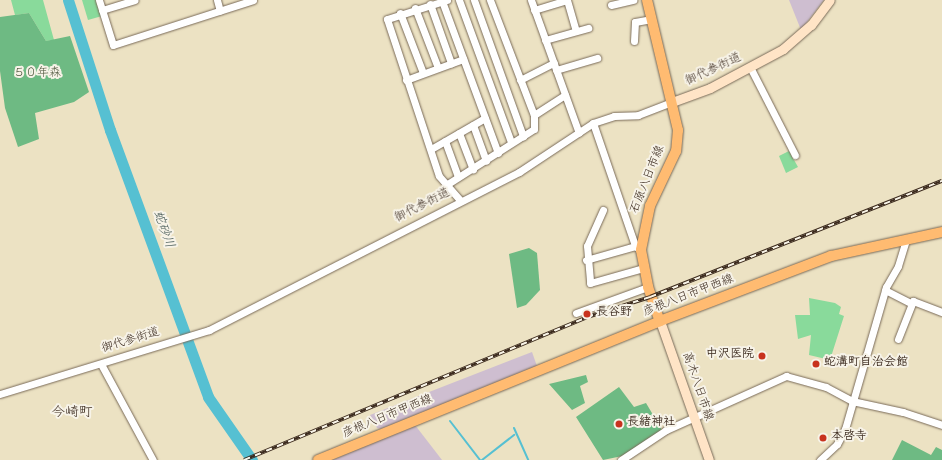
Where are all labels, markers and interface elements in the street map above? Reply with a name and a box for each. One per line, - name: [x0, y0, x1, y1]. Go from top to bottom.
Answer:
- street label: 御代参街道: [684, 52, 744, 90]
- park label: ５０年森: [13, 68, 61, 82]
- street label: 石原八日市線: [629, 144, 669, 216]
- street label: 御代参街道: [393, 187, 453, 227]
- water label: 蛇砂川: [148, 209, 176, 251]
- street label: 彦根八日市甲西線: [642, 273, 736, 321]
- place label: 長谷野: [596, 307, 632, 321]
- marker: 長谷野: [581, 308, 593, 320]
- street label: 御代参街道: [100, 326, 162, 358]
- place label: 中沢医院: [706, 349, 754, 363]
- street label: 高木八日市線: [677, 351, 715, 423]
- marker: 中沢医院: [757, 351, 767, 361]
- place label: 蛇溝町自治会館: [824, 357, 908, 371]
- marker: 蛇溝町自治会館: [811, 359, 821, 369]
- street label: 彦根八日市甲西線: [341, 393, 435, 443]
- district label: 今崎町: [51, 406, 93, 422]
- place label: 長緒神社: [627, 417, 675, 431]
- marker: 長緒神社: [614, 419, 624, 429]
- place label: 本啓寺: [831, 431, 867, 445]
- marker: 本啓寺: [818, 433, 828, 443]

